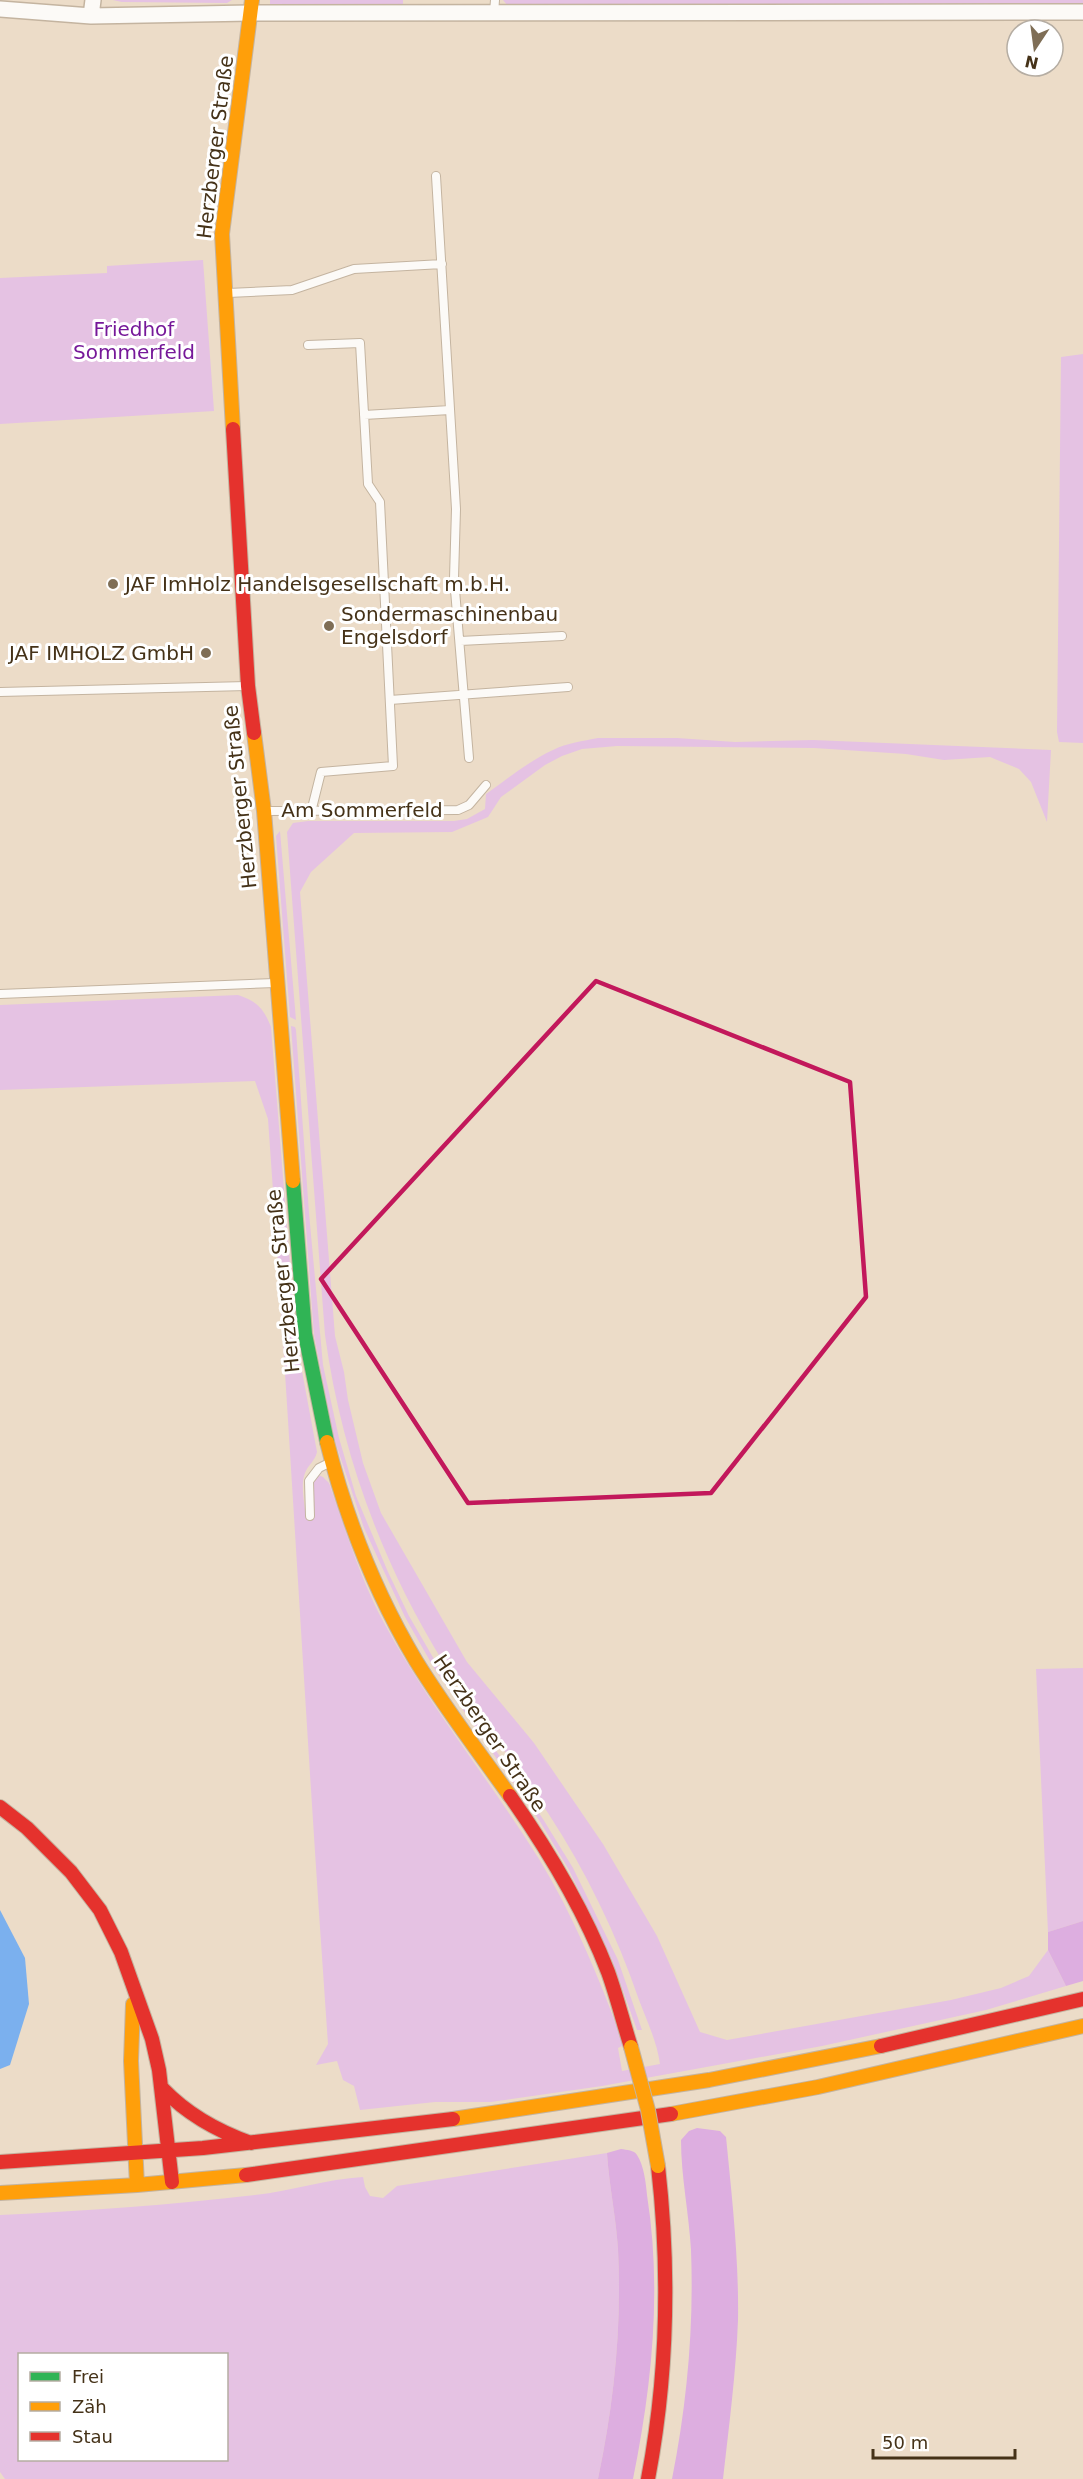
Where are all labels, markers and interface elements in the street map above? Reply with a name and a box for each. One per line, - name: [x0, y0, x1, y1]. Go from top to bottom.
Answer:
- north arrow: [1005, 18, 1065, 78]
- text: N: [1023, 51, 1040, 73]
- street label: Herzberger Straße: [192, 54, 238, 240]
- park label: Friedhof Sommerfeld: [73, 317, 195, 364]
- place label: JAF ImHolz Handelsgesellschaft m.b.H.: [123, 572, 510, 596]
- marker: JAF ImHolz Handelsgesellschaft m.b.H.: [106, 577, 120, 591]
- place label: Sondermaschinenbau Engelsdorf: [341, 602, 558, 649]
- marker: Sondermaschinenbau Engelsdorf: [322, 619, 336, 633]
- place label: JAF IMHOLZ GmbH: [7, 641, 194, 665]
- marker: JAF IMHOLZ GmbH: [199, 646, 213, 660]
- street label: Herzberger Straße: [218, 704, 262, 890]
- street label: Am Sommerfeld: [281, 798, 443, 822]
- street label: Herzberger Straße: [261, 1188, 305, 1374]
- street label: Herzberger Straße: [428, 1650, 552, 1816]
- legend: [18, 2353, 228, 2461]
- text: Frei: [72, 2366, 104, 2387]
- text: Zäh: [72, 2396, 107, 2417]
- scale bar: [873, 2422, 1016, 2460]
- text: Stau: [72, 2426, 113, 2447]
- text: 50 m: [882, 2432, 928, 2453]

